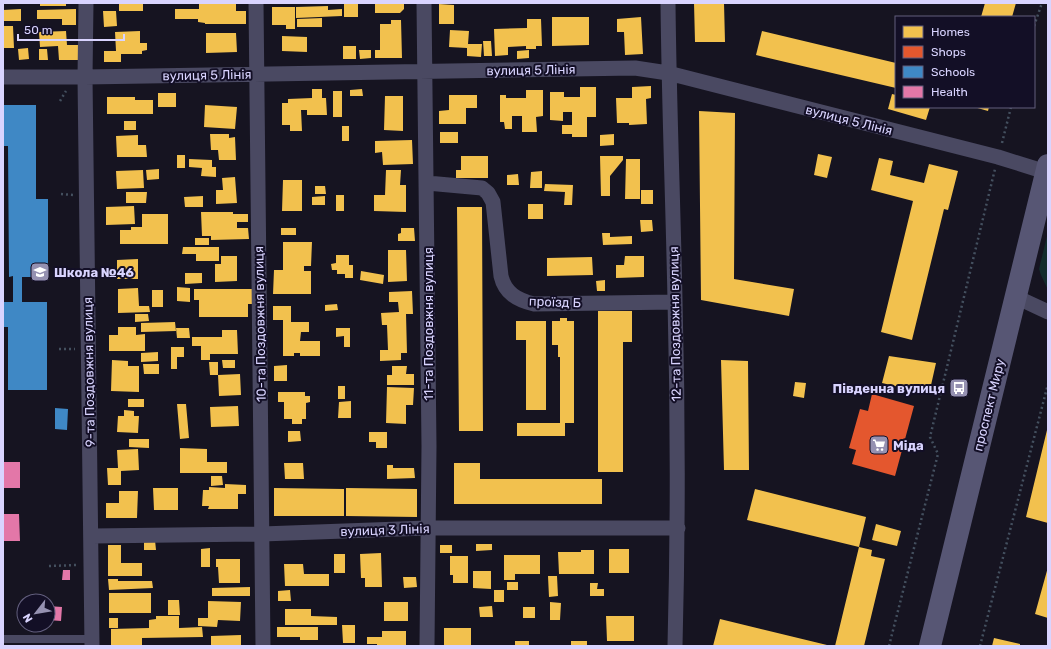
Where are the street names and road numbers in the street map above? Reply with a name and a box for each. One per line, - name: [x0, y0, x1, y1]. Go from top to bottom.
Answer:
- street label: вулиця 5 Лінія: [486, 62, 576, 78]
- street label: вулиця 5 Лінія: [162, 67, 252, 83]
- street label: вулиця 5 Лінія: [804, 102, 894, 138]
- street label: 10-та Поздовжня вулиця: [251, 246, 269, 402]
- street label: 12-та Поздовжня вулиця: [666, 246, 684, 402]
- street label: 11-та Поздовжня вулиця: [421, 247, 436, 401]
- street label: проїзд Б: [529, 294, 581, 310]
- street label: 9-та Поздовжня вулиця: [80, 297, 98, 447]
- street label: проспект Миру: [970, 357, 1008, 453]
- street label: вулиця 3 Лінія: [340, 521, 430, 539]

